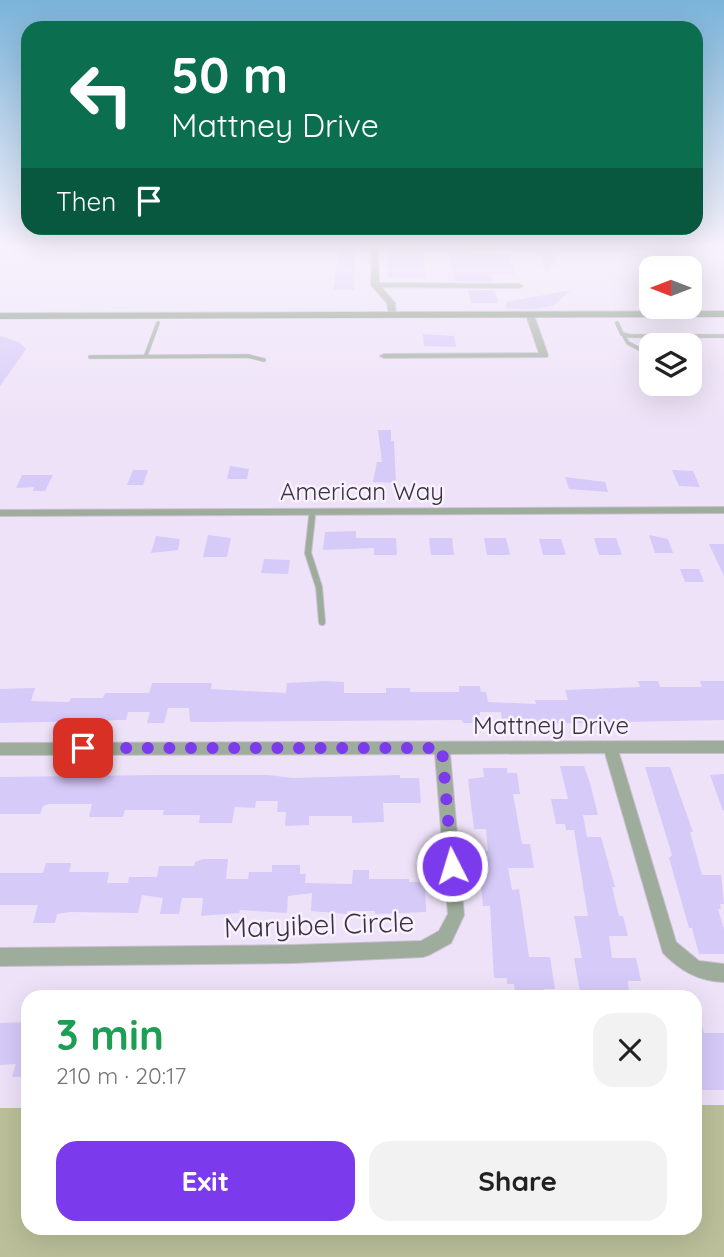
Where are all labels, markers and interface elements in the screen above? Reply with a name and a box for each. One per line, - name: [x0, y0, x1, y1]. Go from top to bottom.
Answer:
- text: 50 m: [171, 44, 288, 105]
- icon: left: [56, 49, 147, 140]
- text: Mattney Drive: [171, 105, 379, 145]
- icon: arrive: [130, 182, 168, 220]
- text: Then: [56, 185, 116, 218]
- north arrow: [639, 256, 702, 318]
- map controls: [639, 256, 702, 396]
- button: layers: [639, 333, 702, 396]
- street label: American Way: [280, 476, 444, 506]
- street label: Mattney Drive: [473, 710, 629, 740]
- pin: [53, 718, 113, 778]
- icon: arrive: [64, 729, 102, 767]
- position arrow: [415, 829, 489, 903]
- street label: Maryibel Circle: [223, 903, 415, 945]
- text: 3 min: [56, 1008, 164, 1061]
- button: close: [593, 1013, 667, 1087]
- text: 210 m · 20:17: [56, 1061, 186, 1090]
- button: Exit: [56, 1141, 355, 1221]
- button: Share: [369, 1141, 667, 1221]

